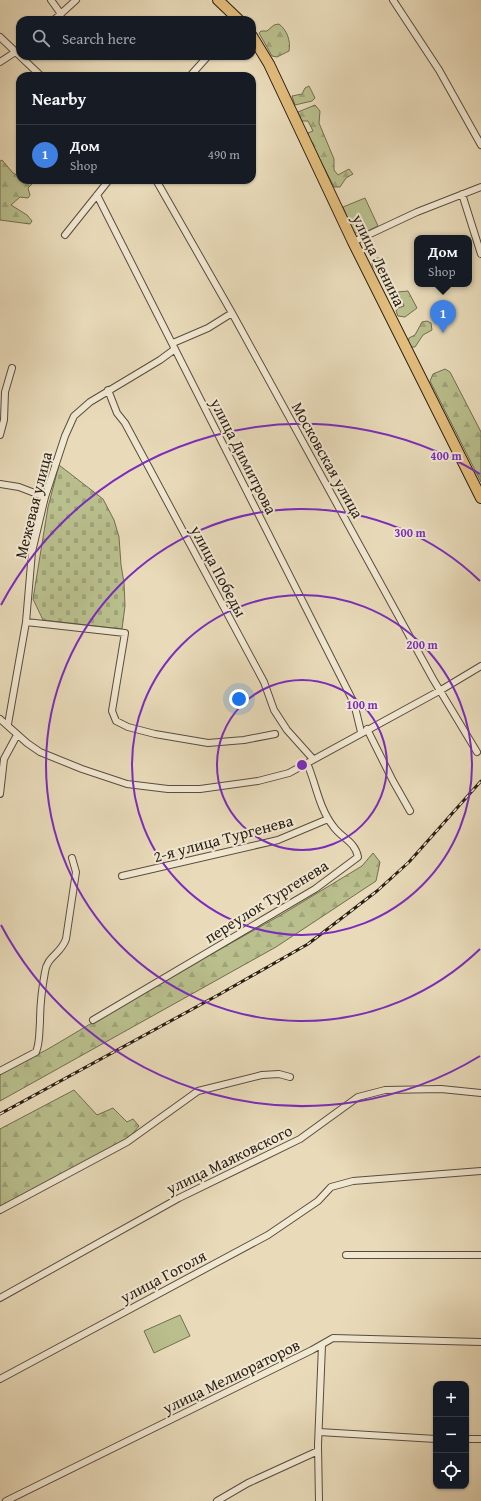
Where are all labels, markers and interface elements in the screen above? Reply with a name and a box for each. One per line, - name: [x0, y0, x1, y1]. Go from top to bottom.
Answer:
- search box: [16, 16, 256, 60]
- icon: search: [30, 27, 52, 49]
- text: Search here: [62, 28, 136, 49]
- text: Nearby: [32, 86, 86, 111]
- text: Дом: [70, 135, 100, 156]
- text: 1: [42, 145, 48, 164]
- text: 490 m: [208, 145, 240, 164]
- text: Shop: [70, 156, 97, 175]
- street label: улица Ленина: [346, 209, 412, 311]
- popup: [414, 235, 472, 287]
- text: Дом: [428, 241, 458, 262]
- text: Shop: [428, 262, 455, 281]
- pin: 1: [430, 300, 456, 333]
- street label: улица Димитрова: [204, 393, 284, 519]
- street label: Московская улица: [286, 397, 370, 523]
- text: 400 m: [430, 447, 463, 464]
- street label: Межевая улица: [8, 449, 58, 561]
- street label: улица Победы: [184, 520, 253, 621]
- text: 300 m: [394, 524, 427, 541]
- text: 200 m: [406, 636, 439, 653]
- your location: [229, 689, 249, 709]
- text: 100 m: [346, 696, 379, 713]
- centre of rings: [295, 758, 309, 772]
- street label: 2-я улица Тургенева: [150, 808, 296, 868]
- street label: переулок Тургенева: [199, 853, 333, 949]
- street label: улица Маяковского: [161, 1118, 296, 1200]
- street label: улица Гоголя: [115, 1243, 210, 1309]
- street label: улица Мелиораторов: [157, 1332, 304, 1420]
- map controls: [433, 1381, 469, 1489]
- button: +: [433, 1381, 469, 1417]
- button: −: [433, 1417, 469, 1453]
- button: locate: [433, 1453, 469, 1489]

